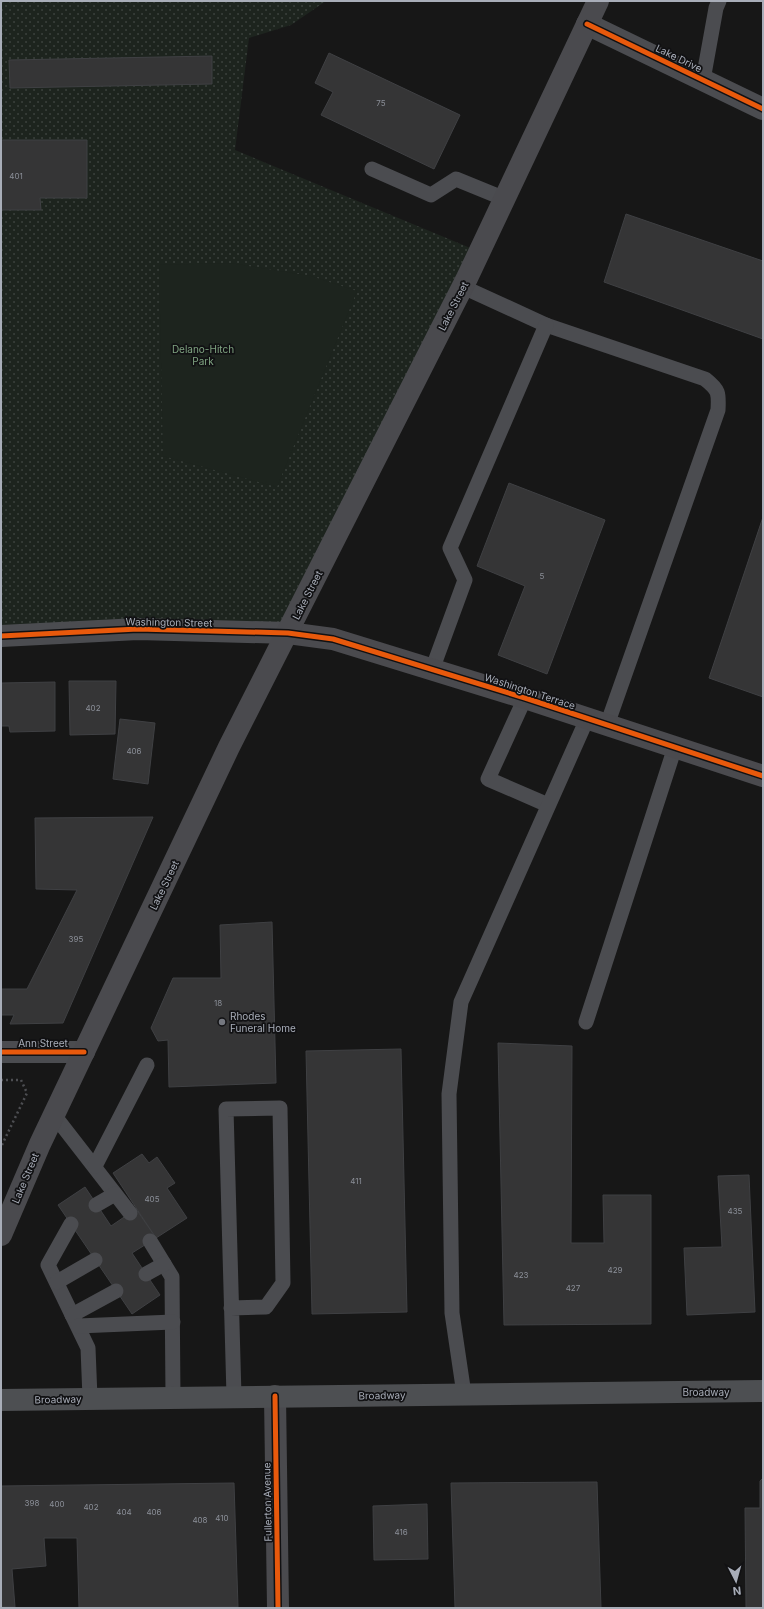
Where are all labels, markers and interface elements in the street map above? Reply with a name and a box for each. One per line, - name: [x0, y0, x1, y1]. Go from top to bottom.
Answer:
- street label: Lake Drive: [654, 42, 704, 74]
- house number: 75: [376, 98, 386, 108]
- house number: 401: [9, 171, 23, 181]
- street label: Lake Street: [436, 279, 471, 333]
- park label: Delano-Hitch Park: [172, 343, 234, 367]
- street label: Lake Street: [290, 568, 325, 622]
- house number: 5: [540, 571, 545, 581]
- street label: Washington Street: [126, 615, 213, 629]
- street label: Washington Terrace: [483, 671, 577, 711]
- house number: 402: [85, 703, 101, 713]
- house number: 406: [126, 746, 142, 756]
- street label: Lake Street: [147, 858, 181, 912]
- house number: 395: [69, 934, 84, 944]
- house number: 18: [214, 998, 222, 1008]
- place label: Rhodes Funeral Home: [230, 1010, 296, 1034]
- marker: Rhodes Funeral Home: [217, 1017, 227, 1027]
- street label: Ann Street: [18, 1037, 69, 1049]
- street label: Lake Street: [9, 1150, 41, 1205]
- house number: 411: [350, 1176, 362, 1186]
- house number: 405: [144, 1194, 160, 1204]
- house number: 435: [728, 1206, 743, 1216]
- house number: 429: [607, 1265, 623, 1275]
- house number: 423: [514, 1270, 529, 1280]
- house number: 427: [566, 1283, 581, 1293]
- street label: Broadway: [682, 1386, 730, 1398]
- street label: Broadway: [358, 1389, 406, 1401]
- street label: Broadway: [34, 1393, 82, 1405]
- street label: Fullerton Avenue: [260, 1462, 274, 1542]
- house number: 398: [25, 1498, 39, 1508]
- house number: 400: [49, 1499, 65, 1509]
- house number: 402: [83, 1502, 99, 1512]
- house number: 404: [116, 1507, 132, 1517]
- house number: 406: [146, 1507, 162, 1517]
- house number: 410: [215, 1513, 229, 1523]
- house number: 408: [192, 1515, 208, 1525]
- house number: 416: [394, 1527, 408, 1537]
- north arrow: [716, 1561, 756, 1601]
- text: N: [732, 1584, 742, 1598]

